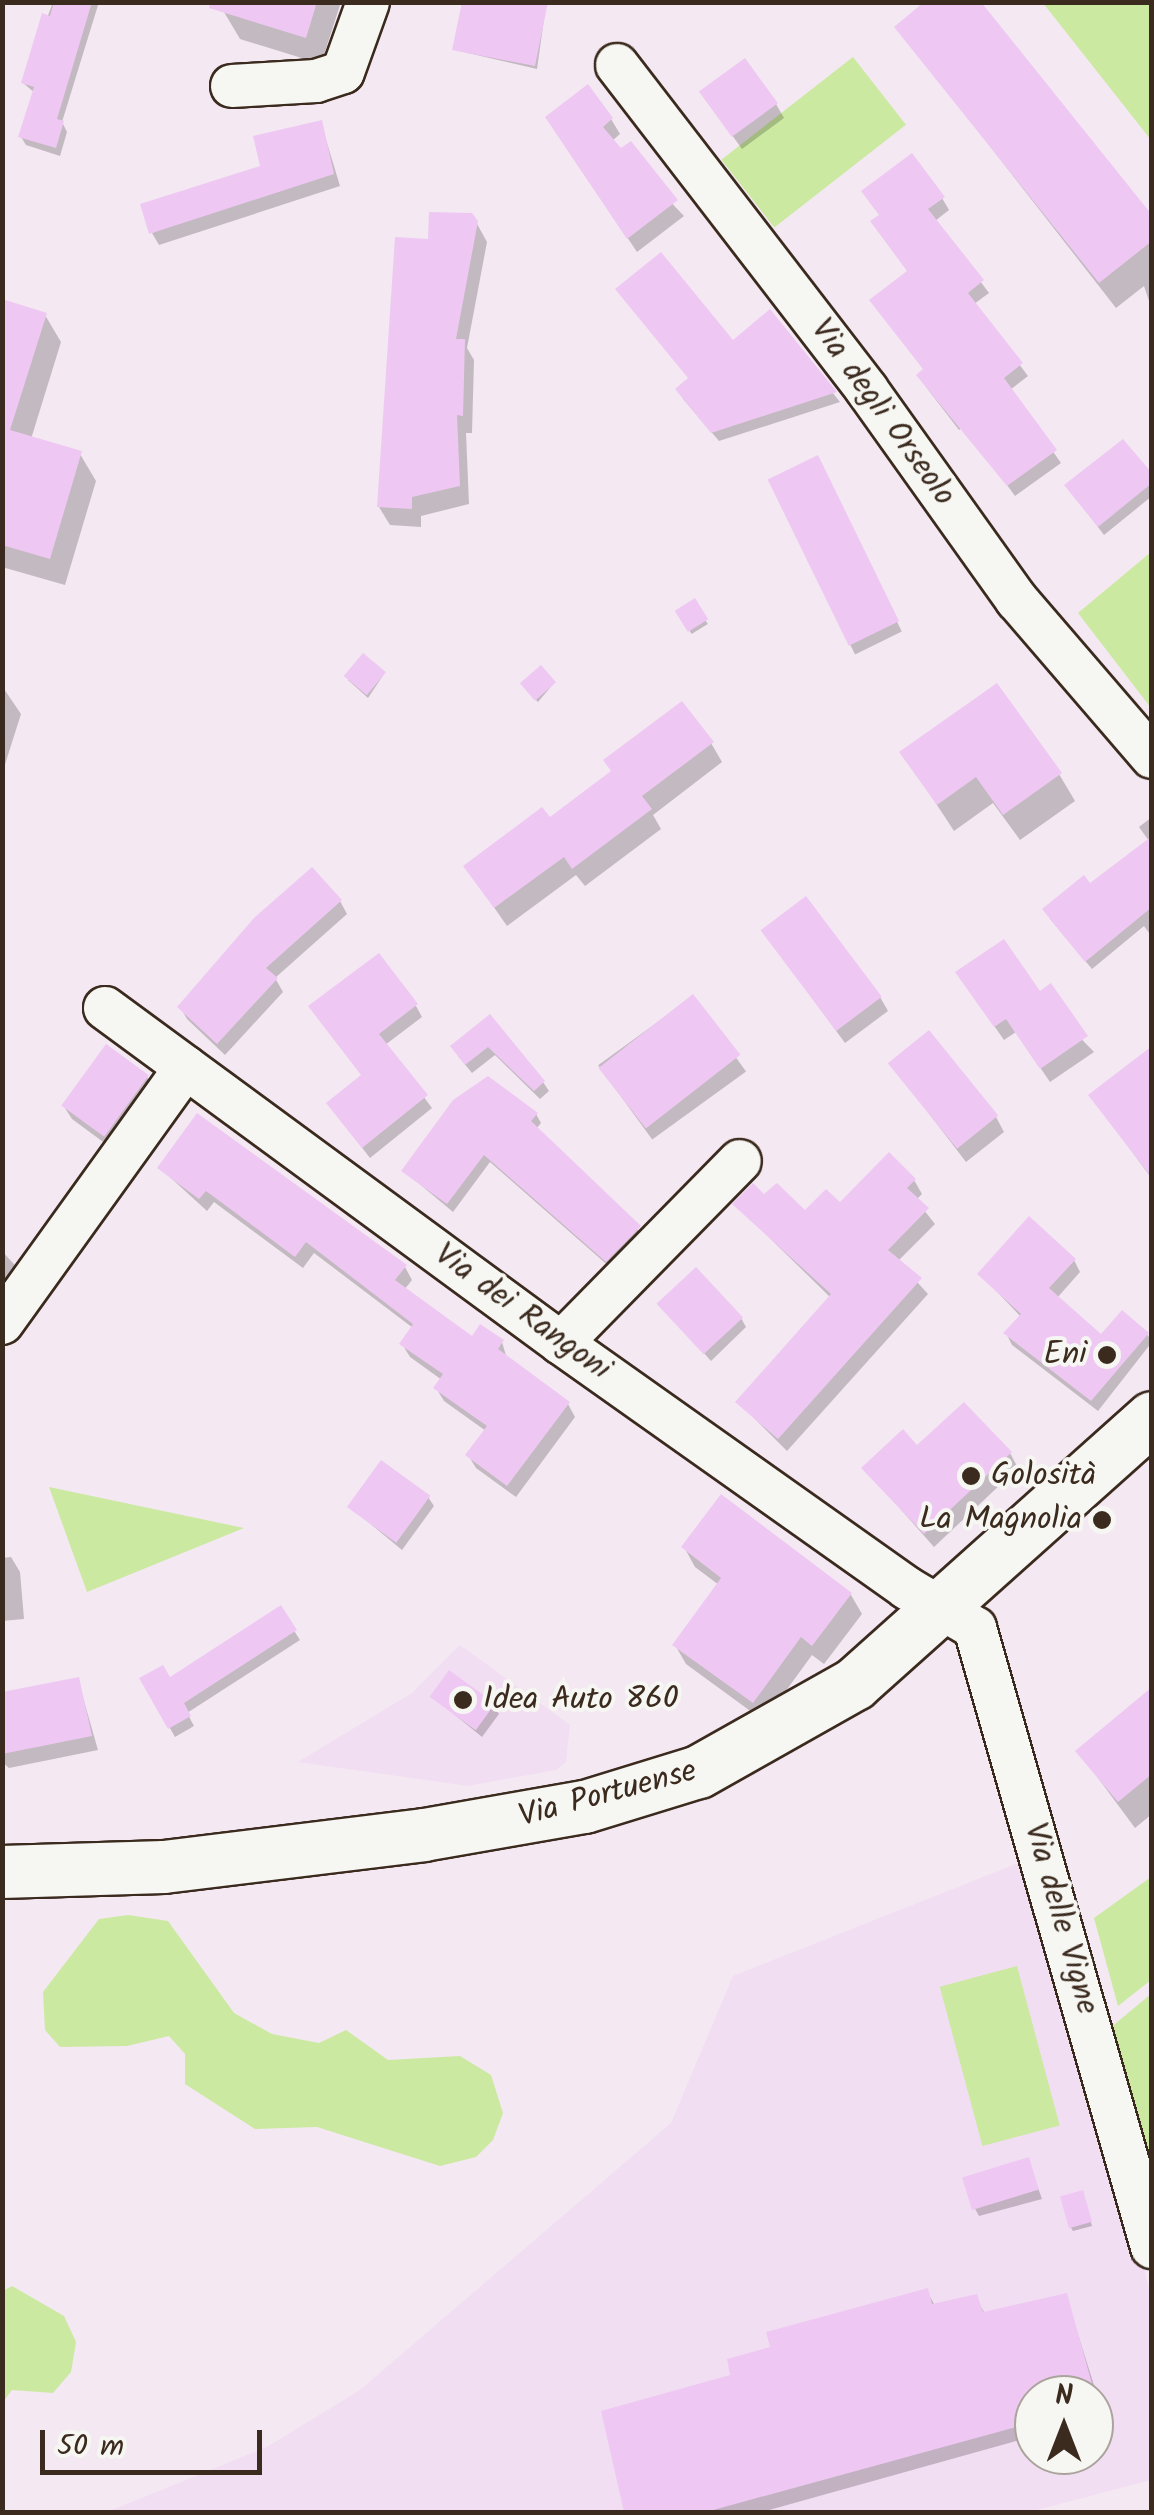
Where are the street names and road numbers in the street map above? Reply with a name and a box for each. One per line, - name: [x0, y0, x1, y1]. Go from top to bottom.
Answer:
- street label: Via degli Orseolo: [801, 312, 963, 514]
- street label: Via dei Rangoni: [426, 1236, 618, 1390]
- street label: Via Portuense: [515, 1753, 701, 1837]
- street label: Via delle Vigne: [1014, 1819, 1106, 2019]

